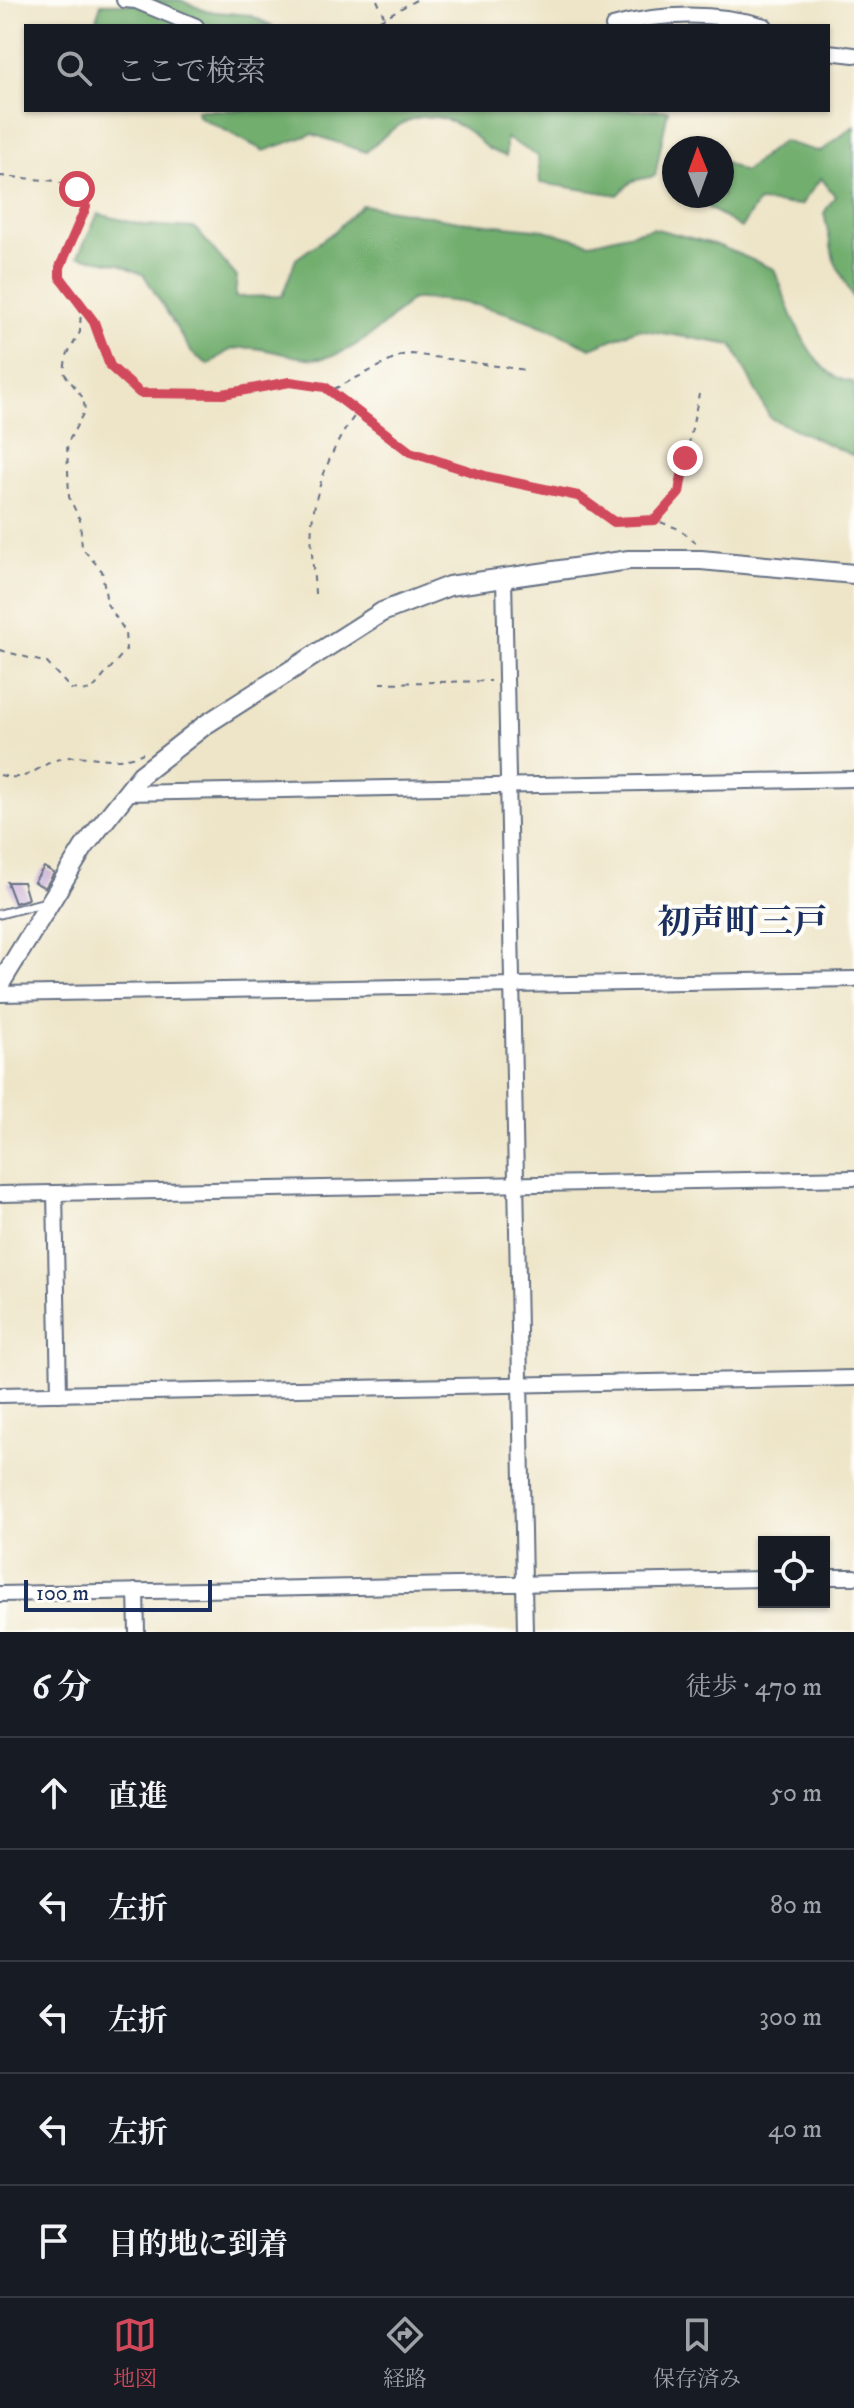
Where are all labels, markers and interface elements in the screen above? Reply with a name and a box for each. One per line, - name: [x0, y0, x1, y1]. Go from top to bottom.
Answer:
- search box: [24, 24, 830, 112]
- icon: search: [52, 46, 96, 90]
- text: ここで検索: [116, 54, 266, 91]
- north arrow: [662, 136, 734, 208]
- route start: [59, 171, 95, 207]
- route end: [667, 440, 703, 476]
- district label: 初声町三戸: [657, 902, 827, 944]
- map controls: [758, 1536, 830, 1608]
- button: locate: [758, 1536, 830, 1608]
- scale bar: [24, 1576, 212, 1612]
- text: 100 m: [36, 1580, 89, 1607]
- text: 6 分: [32, 1667, 91, 1709]
- text: 徒歩 · 470 m: [686, 1671, 822, 1704]
- icon: ahead: [32, 1771, 76, 1815]
- text: 50 m: [770, 1777, 822, 1810]
- text: 直進: [108, 1779, 168, 1816]
- icon: left: [32, 1883, 76, 1927]
- text: 80 m: [770, 1889, 822, 1922]
- text: 左折: [108, 1891, 168, 1928]
- icon: left: [32, 1995, 76, 2039]
- text: 300 m: [759, 2001, 822, 2034]
- text: 左折: [108, 2003, 168, 2040]
- icon: left: [32, 2107, 76, 2151]
- text: 40 m: [768, 2113, 822, 2146]
- text: 左折: [108, 2115, 168, 2152]
- icon: arrive: [32, 2219, 76, 2263]
- text: 目的地に到着: [108, 2227, 288, 2264]
- tab: 地図: [113, 2313, 157, 2393]
- tab: 経路: [383, 2313, 427, 2393]
- tab: 保存済み: [653, 2313, 741, 2393]

